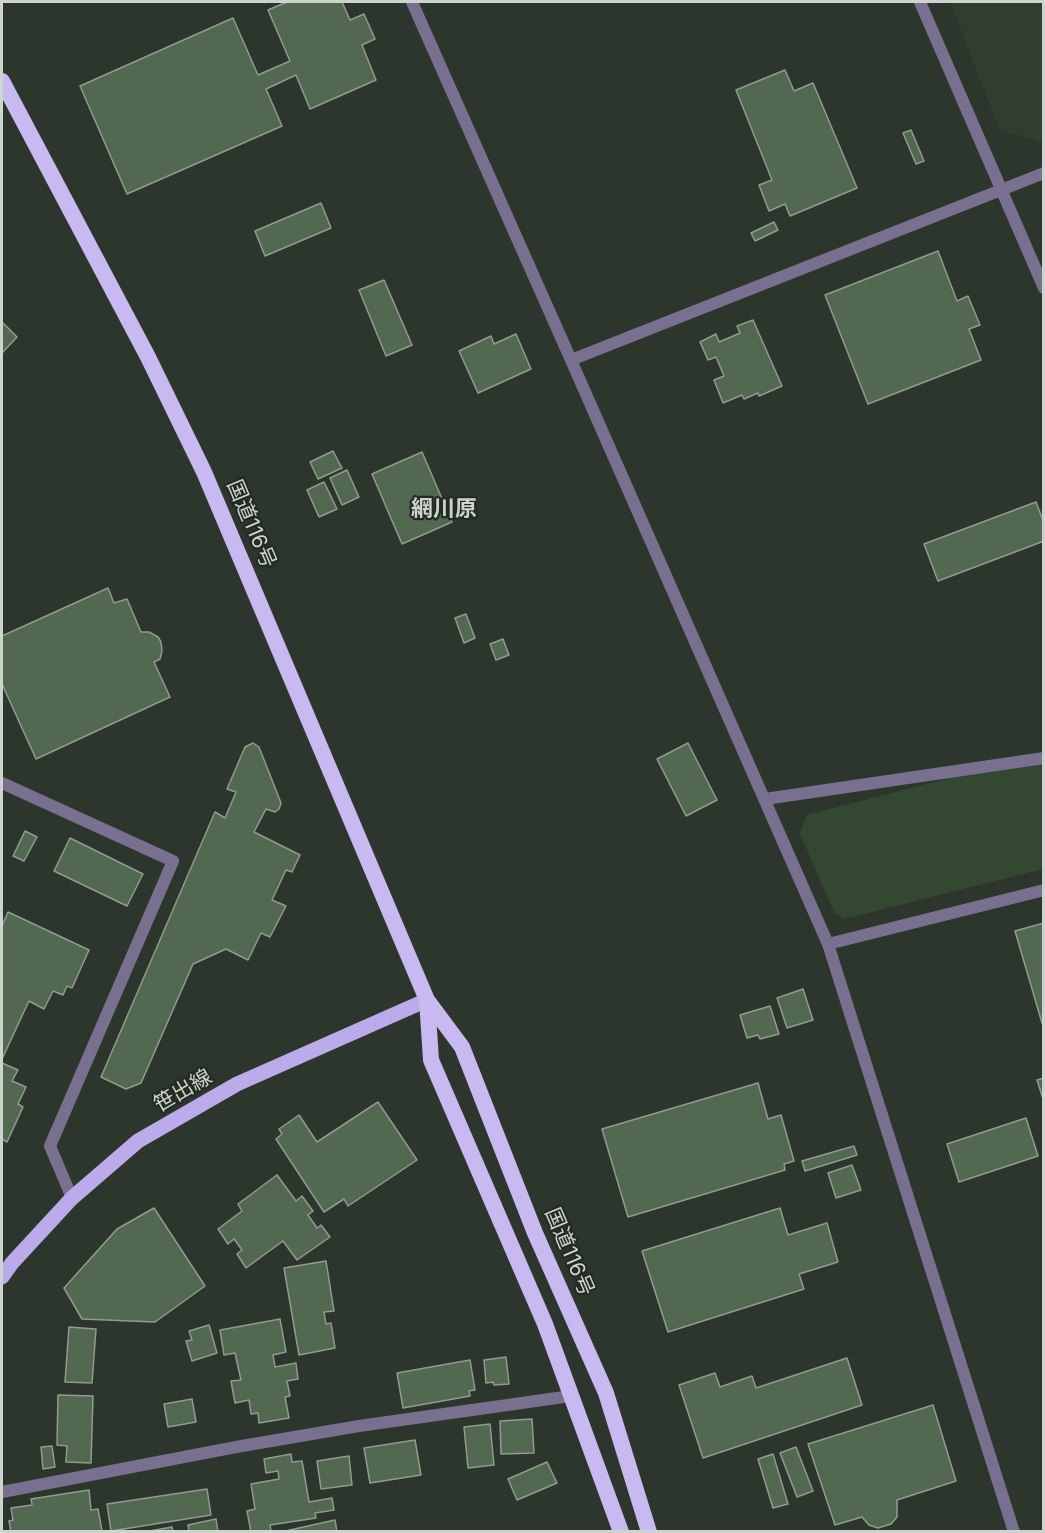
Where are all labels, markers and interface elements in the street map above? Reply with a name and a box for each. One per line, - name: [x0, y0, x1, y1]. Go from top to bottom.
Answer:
- street label: 国道116号: [221, 476, 281, 572]
- district label: 網川原: [411, 496, 477, 522]
- street label: 笹出線: [149, 1064, 217, 1118]
- street label: 国道116号: [539, 1204, 599, 1300]

